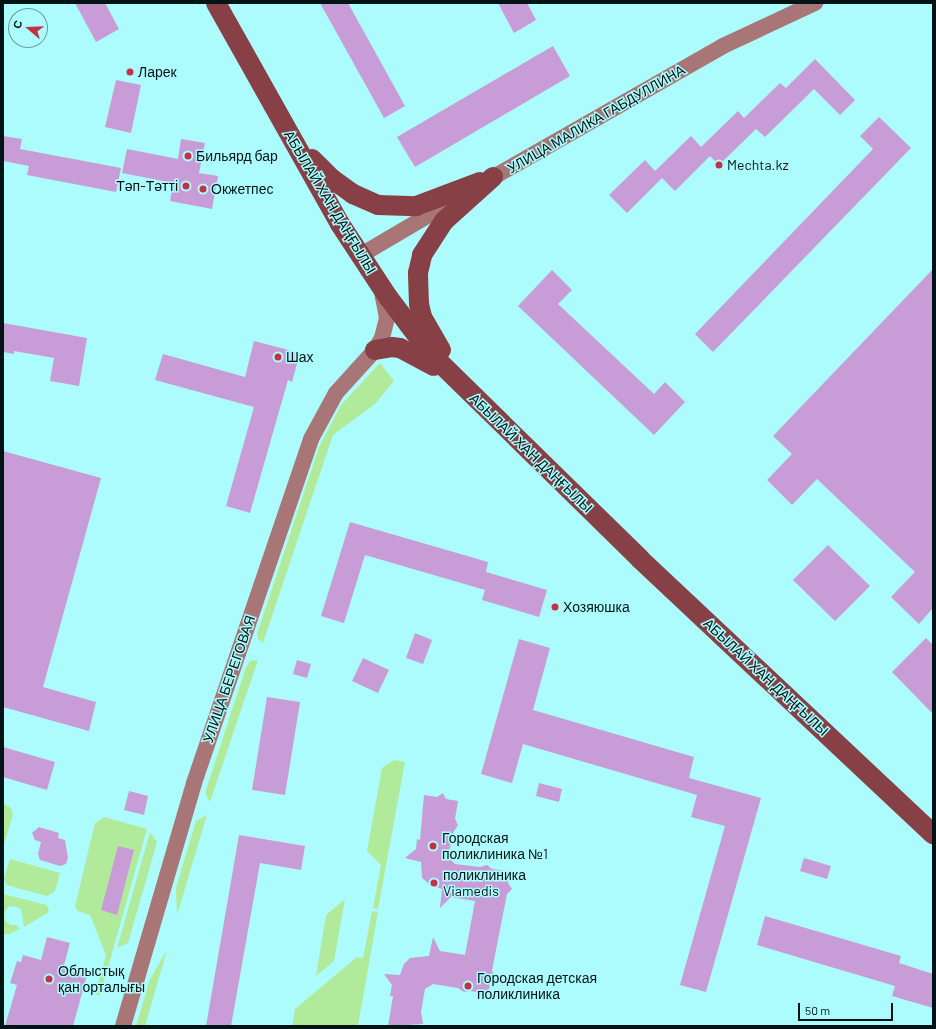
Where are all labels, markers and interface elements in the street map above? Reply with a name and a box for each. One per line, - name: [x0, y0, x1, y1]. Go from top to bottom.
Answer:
- north arrow: [8, 8, 48, 48]
- text: С: [10, 18, 25, 30]
- street label: УЛИЦА МАЛИКА ГАБДУЛЛИНА: [504, 61, 688, 177]
- place label: Ларек: [138, 64, 177, 80]
- marker: Ларек: [125, 67, 135, 77]
- street label: АБЫЛАЙ ХАН ДАҢҒЫЛЫ: [280, 127, 380, 277]
- place label: Бильярд бар: [196, 148, 278, 164]
- marker: Бильярд бар: [183, 151, 193, 161]
- place label: Mechta.kz: [727, 157, 789, 173]
- marker: Mechta.kz: [714, 160, 724, 170]
- place label: Тәп-Тәтті: [116, 178, 178, 194]
- marker: Тәп-Тәтті: [181, 181, 191, 191]
- place label: Окжетпес: [211, 181, 273, 197]
- marker: Окжетпес: [198, 184, 208, 194]
- place label: Шах: [286, 349, 314, 365]
- marker: Шах: [273, 352, 283, 362]
- street label: АБЫЛАЙ ХАН ДАҢҒЫЛЫ: [466, 390, 596, 516]
- place label: Хозяюшка: [563, 599, 630, 615]
- marker: Хозяюшка: [550, 602, 560, 612]
- street label: УЛИЦА БЕРЕГОВАЯ: [199, 613, 259, 745]
- street label: АБЫЛАЙ ХАН ДАҢҒЫЛЫ: [700, 615, 832, 739]
- place label: Городская поликлиника №1: [442, 830, 548, 862]
- marker: Городская поликлиника №1: [427, 840, 439, 852]
- place label: поликлиника Viamedis: [443, 867, 526, 900]
- marker: поликлиника Viamedis: [428, 877, 440, 889]
- place label: Облыстық қан орталығы: [58, 963, 145, 996]
- place label: Городская детская поликлиника: [477, 970, 597, 1002]
- marker: Облыстық қан орталығы: [43, 973, 55, 985]
- marker: Городская детская поликлиника: [462, 980, 474, 992]
- scale bar: [800, 995, 895, 1021]
- text: 50 m: [805, 1003, 830, 1017]

